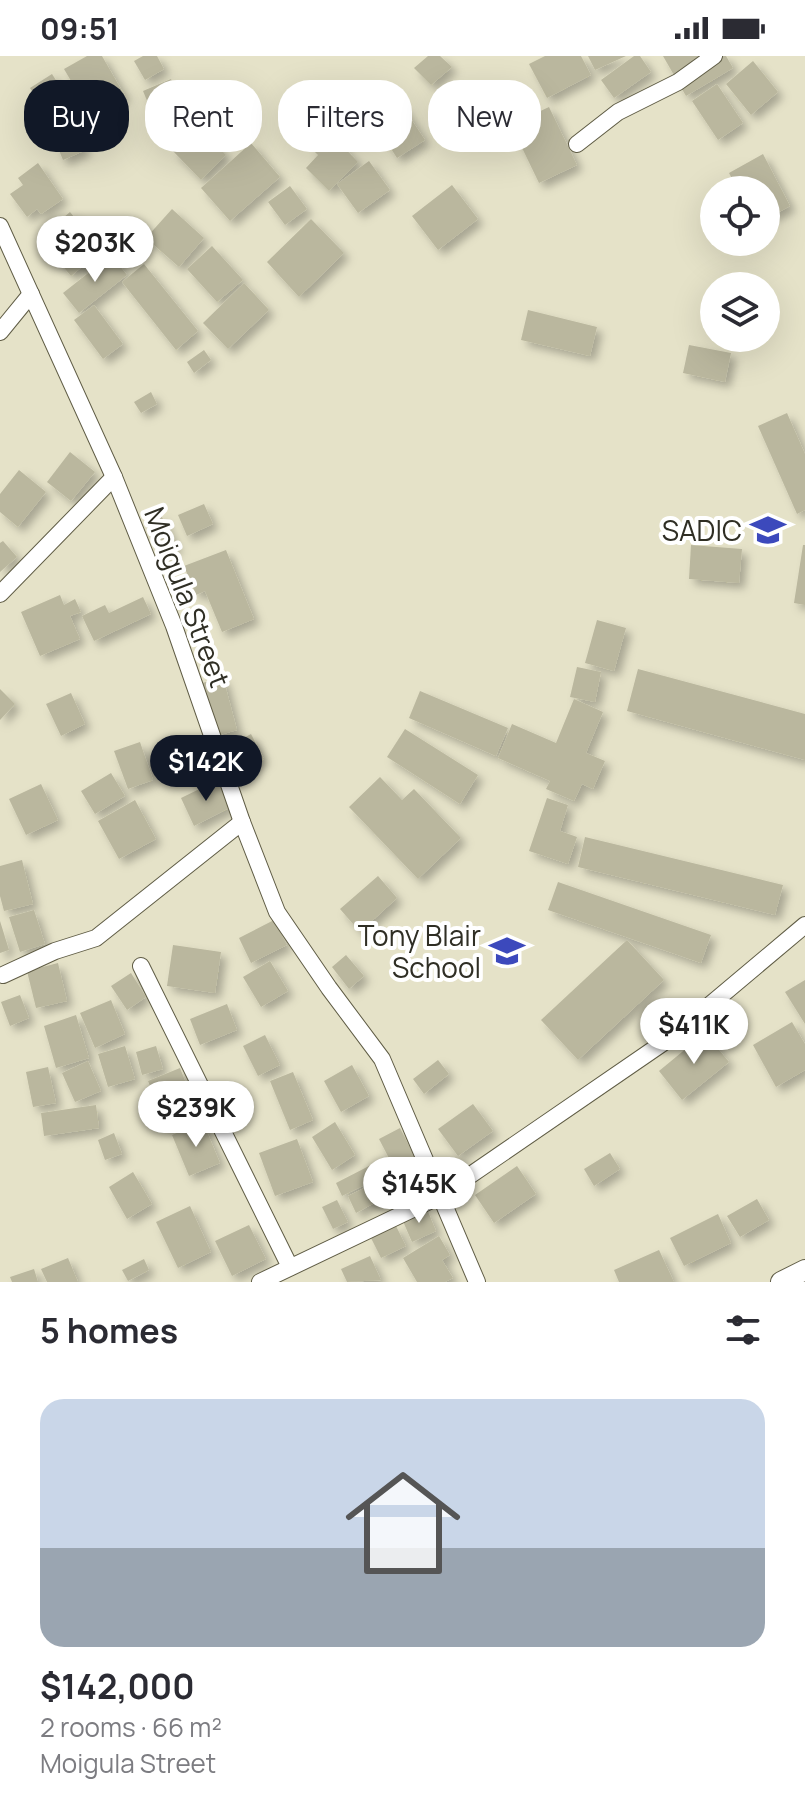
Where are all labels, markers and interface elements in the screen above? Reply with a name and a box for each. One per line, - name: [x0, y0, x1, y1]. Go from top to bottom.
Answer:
- text: 09:51: [40, 8, 119, 49]
- chip: Buy: [24, 80, 129, 152]
- chip: Rent: [145, 80, 262, 152]
- chip: Filters: [278, 80, 412, 152]
- chip: New: [428, 80, 541, 152]
- map controls: [700, 176, 780, 352]
- button: locate: [700, 176, 780, 256]
- pin: $203K: [39, 216, 151, 284]
- text: $203K: [55, 224, 135, 260]
- button: layers: [700, 272, 780, 352]
- street label: Moigula Street: [136, 502, 240, 692]
- place label: SADIC: [662, 511, 742, 549]
- school or university icon: SADIC: [749, 511, 787, 549]
- pin: $142K: [150, 735, 262, 803]
- text: $142K: [168, 743, 244, 779]
- place label: Tony Blair School: [358, 916, 481, 986]
- school or university icon: Tony Blair School: [488, 932, 526, 970]
- pin: $411K: [638, 998, 750, 1066]
- text: $411K: [658, 1006, 730, 1042]
- pin: $239K: [140, 1081, 252, 1149]
- text: $239K: [156, 1089, 236, 1125]
- pin: $145K: [363, 1157, 475, 1225]
- text: $145K: [381, 1165, 457, 1201]
- text: 5 homes: [40, 1307, 178, 1353]
- icon: filters: [721, 1308, 765, 1352]
- icon: home: [331, 1451, 475, 1595]
- text: $142,000: [40, 1663, 195, 1709]
- text: 2 rooms · 66 m²: [40, 1709, 222, 1745]
- text: Moigula Street: [40, 1745, 216, 1781]

